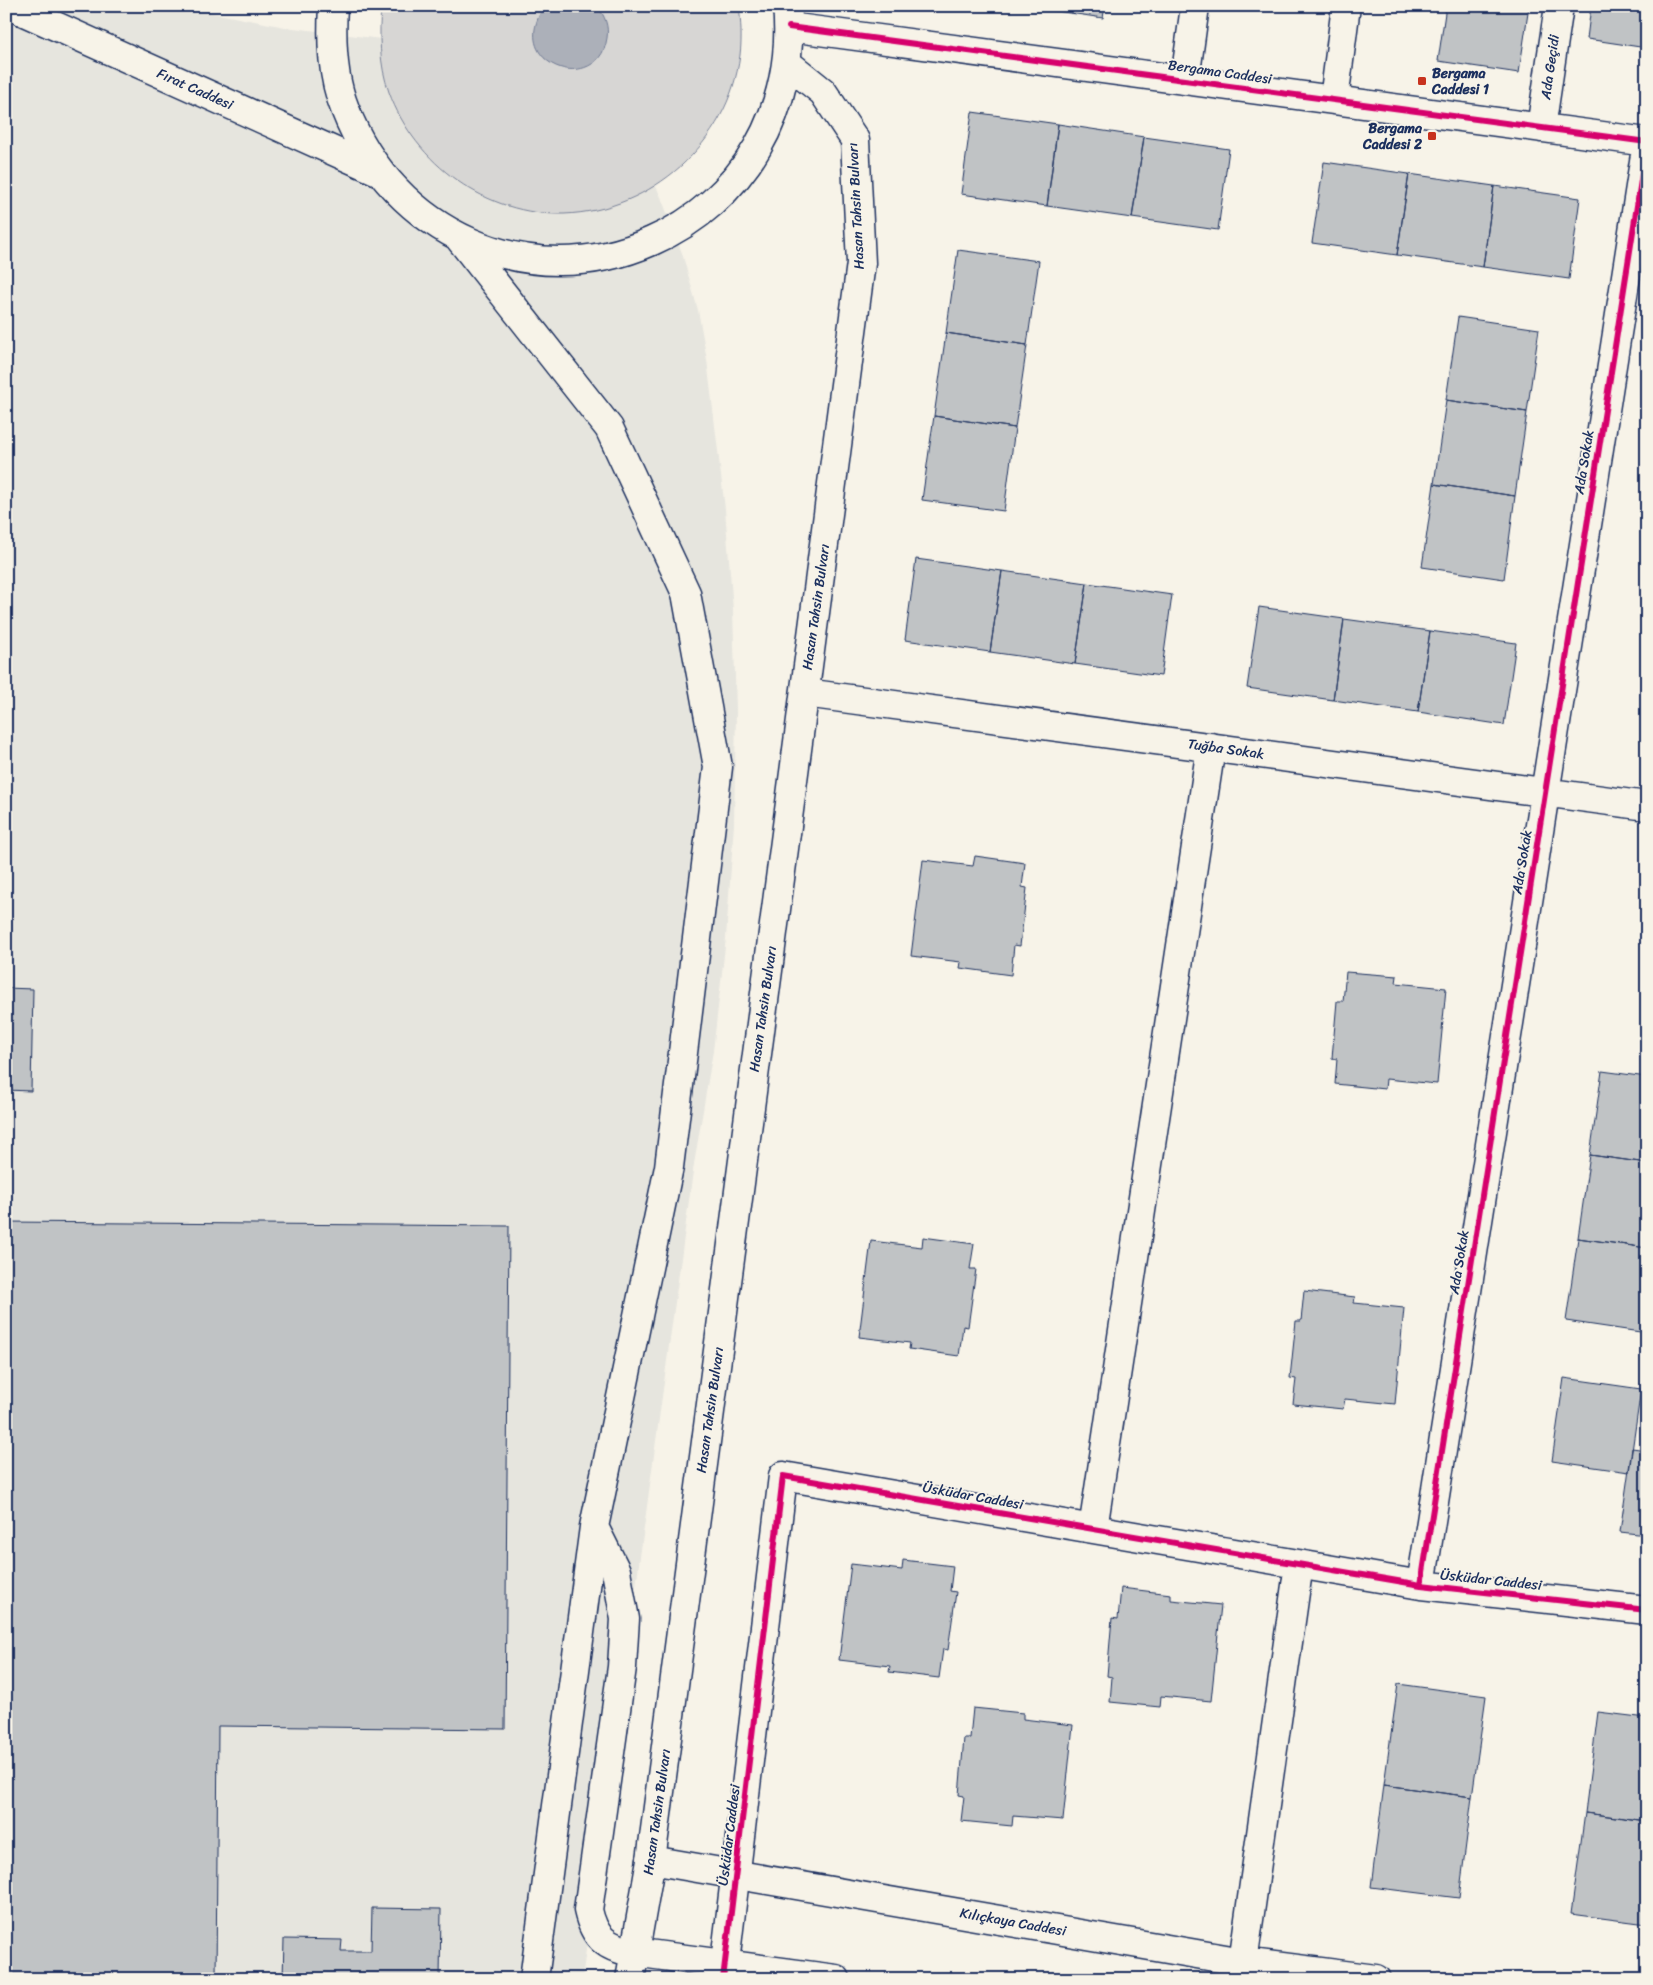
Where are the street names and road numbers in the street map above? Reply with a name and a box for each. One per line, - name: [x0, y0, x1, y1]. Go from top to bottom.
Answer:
- street label: Ada Geçidi: [1533, 32, 1567, 102]
- street label: Bergama Caddesi: [1166, 52, 1275, 92]
- street label: Fırat Caddesi: [153, 61, 238, 117]
- street label: Hasan Tahsin Bulvarı: [840, 142, 872, 270]
- street label: Ada Sokak: [1566, 428, 1601, 497]
- street label: Hasan Tahsin Bulvarı: [795, 542, 837, 672]
- street label: Tuğba Sokak: [1186, 731, 1266, 767]
- street label: Ada Sokak: [1504, 828, 1539, 897]
- street label: Hasan Tahsin Bulvarı: [742, 944, 784, 1074]
- street label: Ada Sokak: [1441, 1228, 1476, 1297]
- street label: Hasan Tahsin Bulvarı: [689, 1345, 731, 1475]
- street label: Üsküdar Caddesi: [921, 1475, 1027, 1517]
- street label: Üsküdar Caddesi: [1439, 1562, 1544, 1598]
- street label: Hasan Tahsin Bulvarı: [636, 1747, 678, 1877]
- street label: Üsküdar Caddesi: [710, 1782, 748, 1887]
- street label: Kılıçkaya Caddesi: [958, 1900, 1069, 1944]

